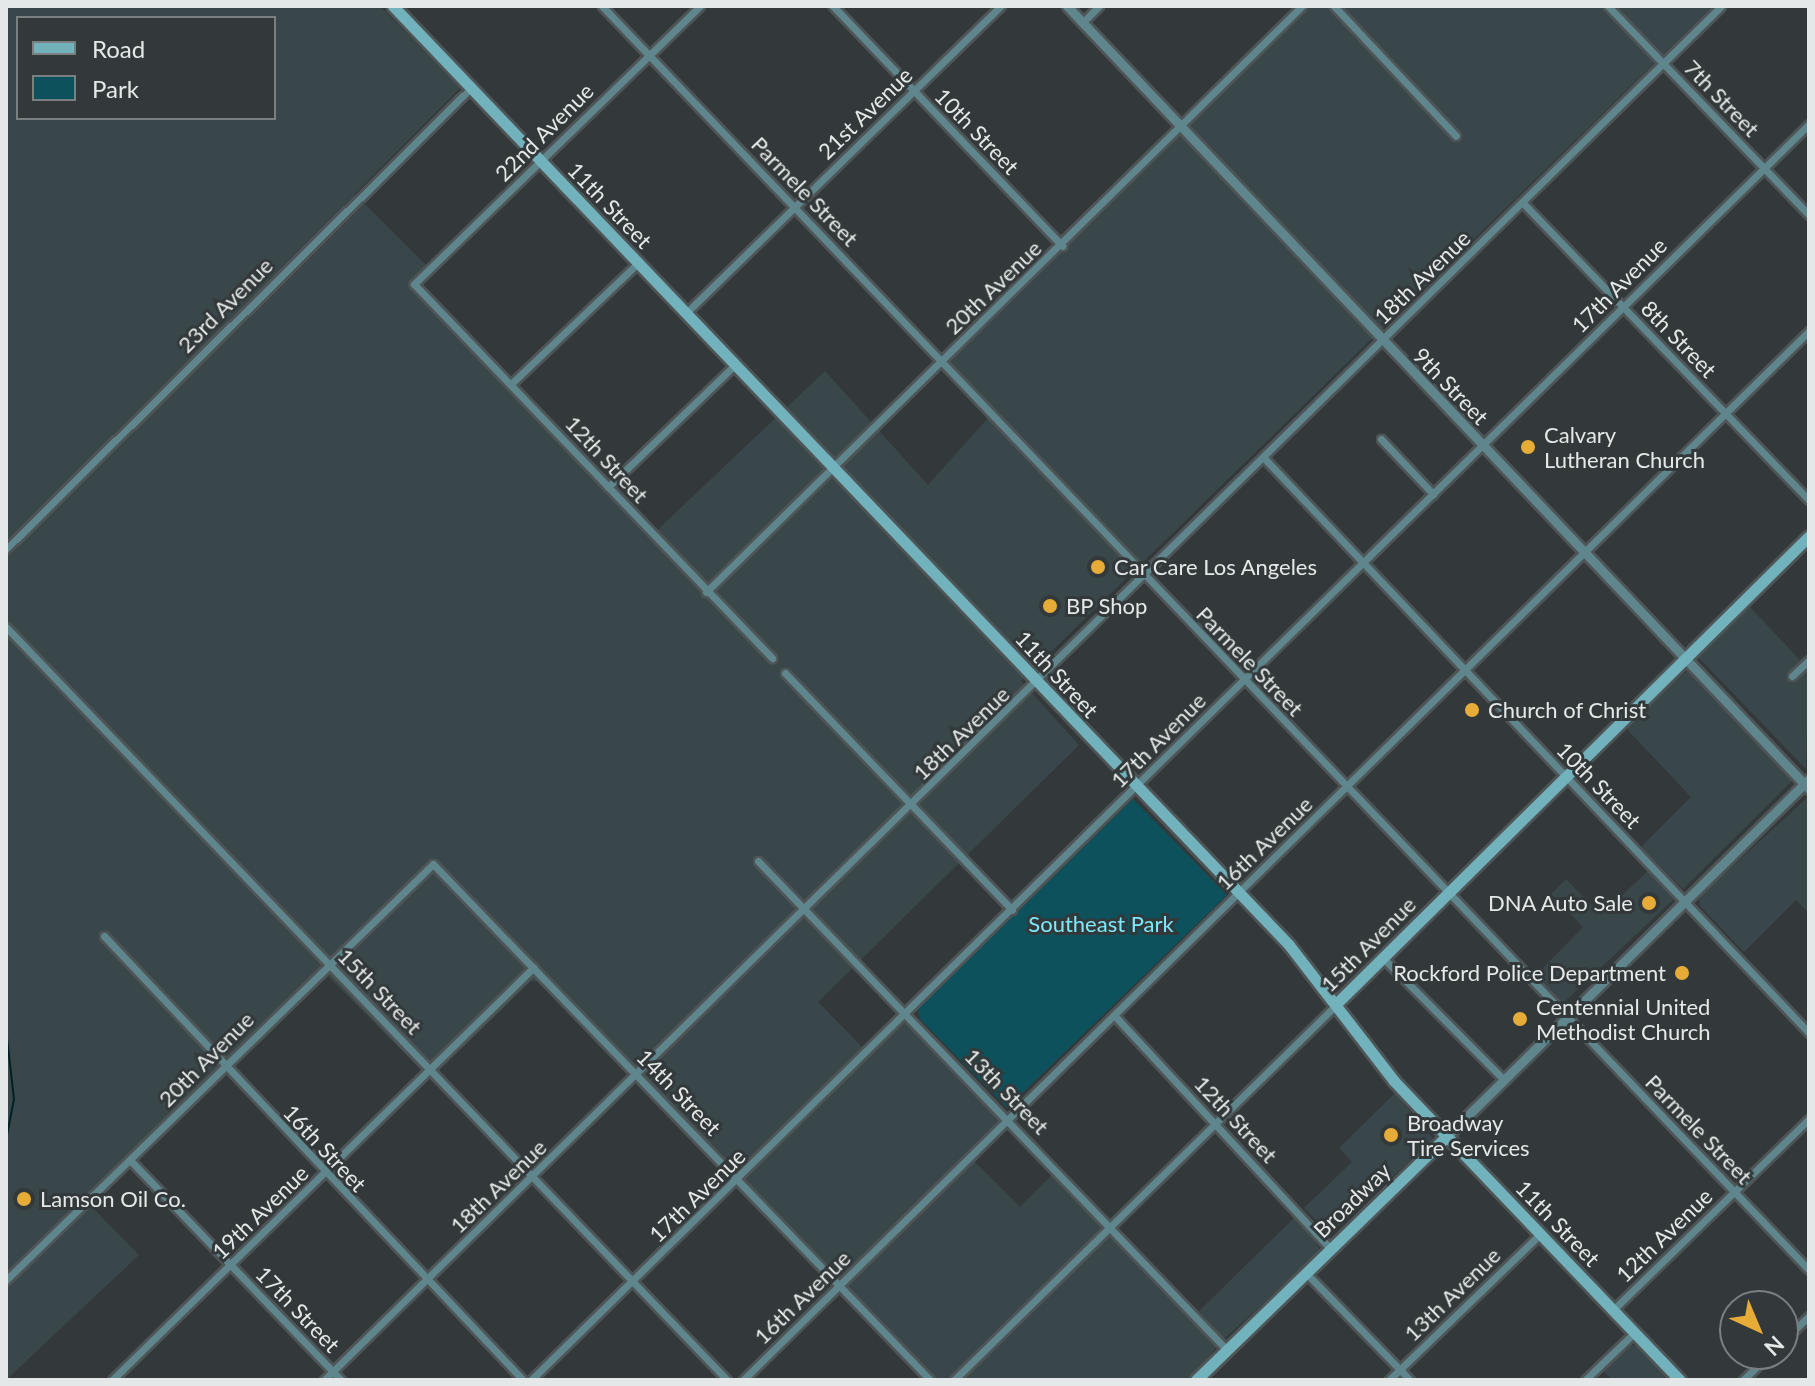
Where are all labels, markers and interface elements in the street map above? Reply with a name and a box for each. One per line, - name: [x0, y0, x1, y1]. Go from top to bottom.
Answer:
- legend: [16, 16, 276, 120]
- text: Road: [92, 34, 145, 63]
- street label: 7th Street: [1679, 54, 1765, 142]
- street label: 21st Avenue: [812, 61, 918, 165]
- text: Park: [92, 74, 139, 103]
- street label: 22nd Avenue: [489, 77, 599, 187]
- street label: 10th Street: [930, 83, 1024, 179]
- street label: Parmele Street: [746, 131, 864, 251]
- street label: 11th Street: [563, 157, 657, 253]
- street label: 18th Avenue: [1368, 224, 1476, 330]
- street label: 17th Avenue: [1566, 232, 1672, 338]
- street label: 20th Avenue: [939, 234, 1047, 340]
- street label: 23rd Avenue: [172, 252, 278, 358]
- street label: 8th Street: [1636, 295, 1722, 383]
- street label: 9th Street: [1408, 342, 1494, 430]
- street label: 12th Street: [560, 410, 654, 508]
- place label: Calvary Lutheran Church: [1544, 421, 1705, 472]
- marker: Calvary Lutheran Church: [1519, 438, 1537, 456]
- place label: Car Care Los Angeles: [1114, 554, 1318, 580]
- marker: Car Care Los Angeles: [1089, 558, 1107, 576]
- place label: BP Shop: [1066, 593, 1148, 619]
- marker: BP Shop: [1041, 597, 1059, 615]
- street label: Parmele Street: [1191, 601, 1309, 721]
- street label: 11th Street: [1010, 625, 1104, 723]
- street label: 18th Avenue: [907, 680, 1015, 786]
- street label: 17th Avenue: [1105, 687, 1211, 793]
- place label: Church of Christ: [1488, 697, 1646, 723]
- marker: Church of Christ: [1463, 701, 1481, 719]
- street label: 10th Street: [1552, 737, 1646, 833]
- street label: 16th Avenue: [1210, 790, 1318, 896]
- place label: DNA Auto Sale: [1487, 890, 1633, 916]
- street label: 15th Avenue: [1315, 891, 1421, 997]
- marker: DNA Auto Sale: [1640, 894, 1658, 912]
- park label: Southeast Park: [1028, 911, 1174, 937]
- street label: 15th Street: [333, 943, 427, 1039]
- place label: Rockford Police Department: [1393, 960, 1666, 986]
- marker: Rockford Police Department: [1673, 964, 1691, 982]
- place label: Centennial United Methodist Church: [1536, 993, 1710, 1044]
- street label: 20th Avenue: [153, 1006, 259, 1112]
- marker: Centennial United Methodist Church: [1511, 1010, 1529, 1028]
- street label: 13th Street: [960, 1043, 1054, 1139]
- street label: 14th Street: [632, 1044, 726, 1140]
- street label: Parmele Street: [1640, 1069, 1758, 1189]
- street label: 12th Street: [1189, 1070, 1283, 1168]
- street label: 16th Street: [278, 1099, 372, 1197]
- place label: Broadway Tire Services: [1407, 1109, 1530, 1160]
- marker: Broadway Tire Services: [1382, 1126, 1400, 1144]
- street label: 18th Avenue: [444, 1133, 552, 1239]
- street label: 17th Avenue: [643, 1142, 751, 1248]
- street label: Broadway: [1308, 1157, 1396, 1243]
- street label: 19th Avenue: [206, 1159, 314, 1265]
- street label: 11th Street: [1511, 1175, 1605, 1271]
- street label: 12th Avenue: [1610, 1182, 1718, 1288]
- place label: Lamson Oil Co.: [40, 1186, 186, 1212]
- marker: Lamson Oil Co.: [15, 1190, 33, 1208]
- street label: 13th Avenue: [1398, 1241, 1506, 1347]
- street label: 16th Avenue: [748, 1244, 856, 1350]
- street label: 17th Street: [251, 1261, 345, 1357]
- north arrow: [1719, 1290, 1799, 1370]
- text: N: [1759, 1331, 1790, 1362]

